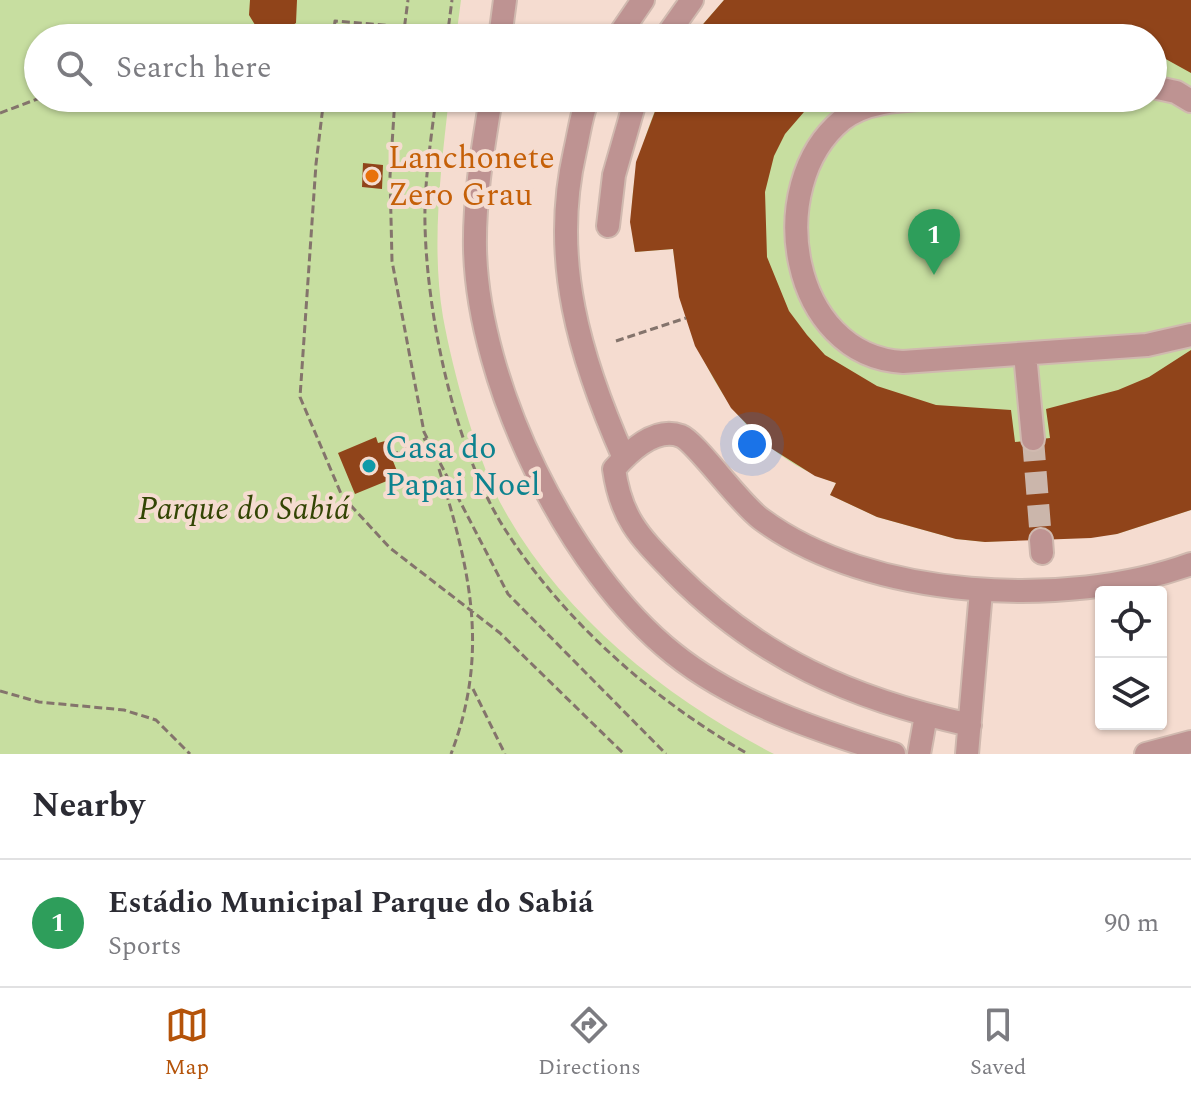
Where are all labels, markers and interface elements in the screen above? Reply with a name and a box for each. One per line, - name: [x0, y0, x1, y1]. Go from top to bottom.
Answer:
- search box: [24, 24, 1167, 112]
- text: Search here: [116, 45, 272, 91]
- icon: search: [52, 46, 96, 90]
- place label: Lanchonete Zero Grau: [388, 134, 555, 220]
- marker: Lanchonete Zero Grau: [363, 167, 381, 185]
- pin: 1: [908, 209, 960, 275]
- place label: Casa do Papai Noel: [385, 424, 540, 510]
- your location: [732, 424, 772, 464]
- marker: Casa do Papai Noel: [360, 457, 378, 475]
- park label: Parque do Sabiá: [138, 485, 351, 534]
- map controls: [1095, 586, 1167, 730]
- button: locate: [1095, 586, 1167, 658]
- button: layers: [1095, 658, 1167, 730]
- text: Nearby: [32, 780, 145, 832]
- text: Estádio Municipal Parque do Sabiá: [108, 880, 594, 926]
- text: 1: [51, 903, 65, 943]
- text: 90 m: [1104, 903, 1159, 943]
- text: Sports: [108, 926, 181, 966]
- tab: Map: [165, 1003, 209, 1084]
- tab: Directions: [538, 1003, 641, 1084]
- tab: Saved: [970, 1003, 1026, 1084]

